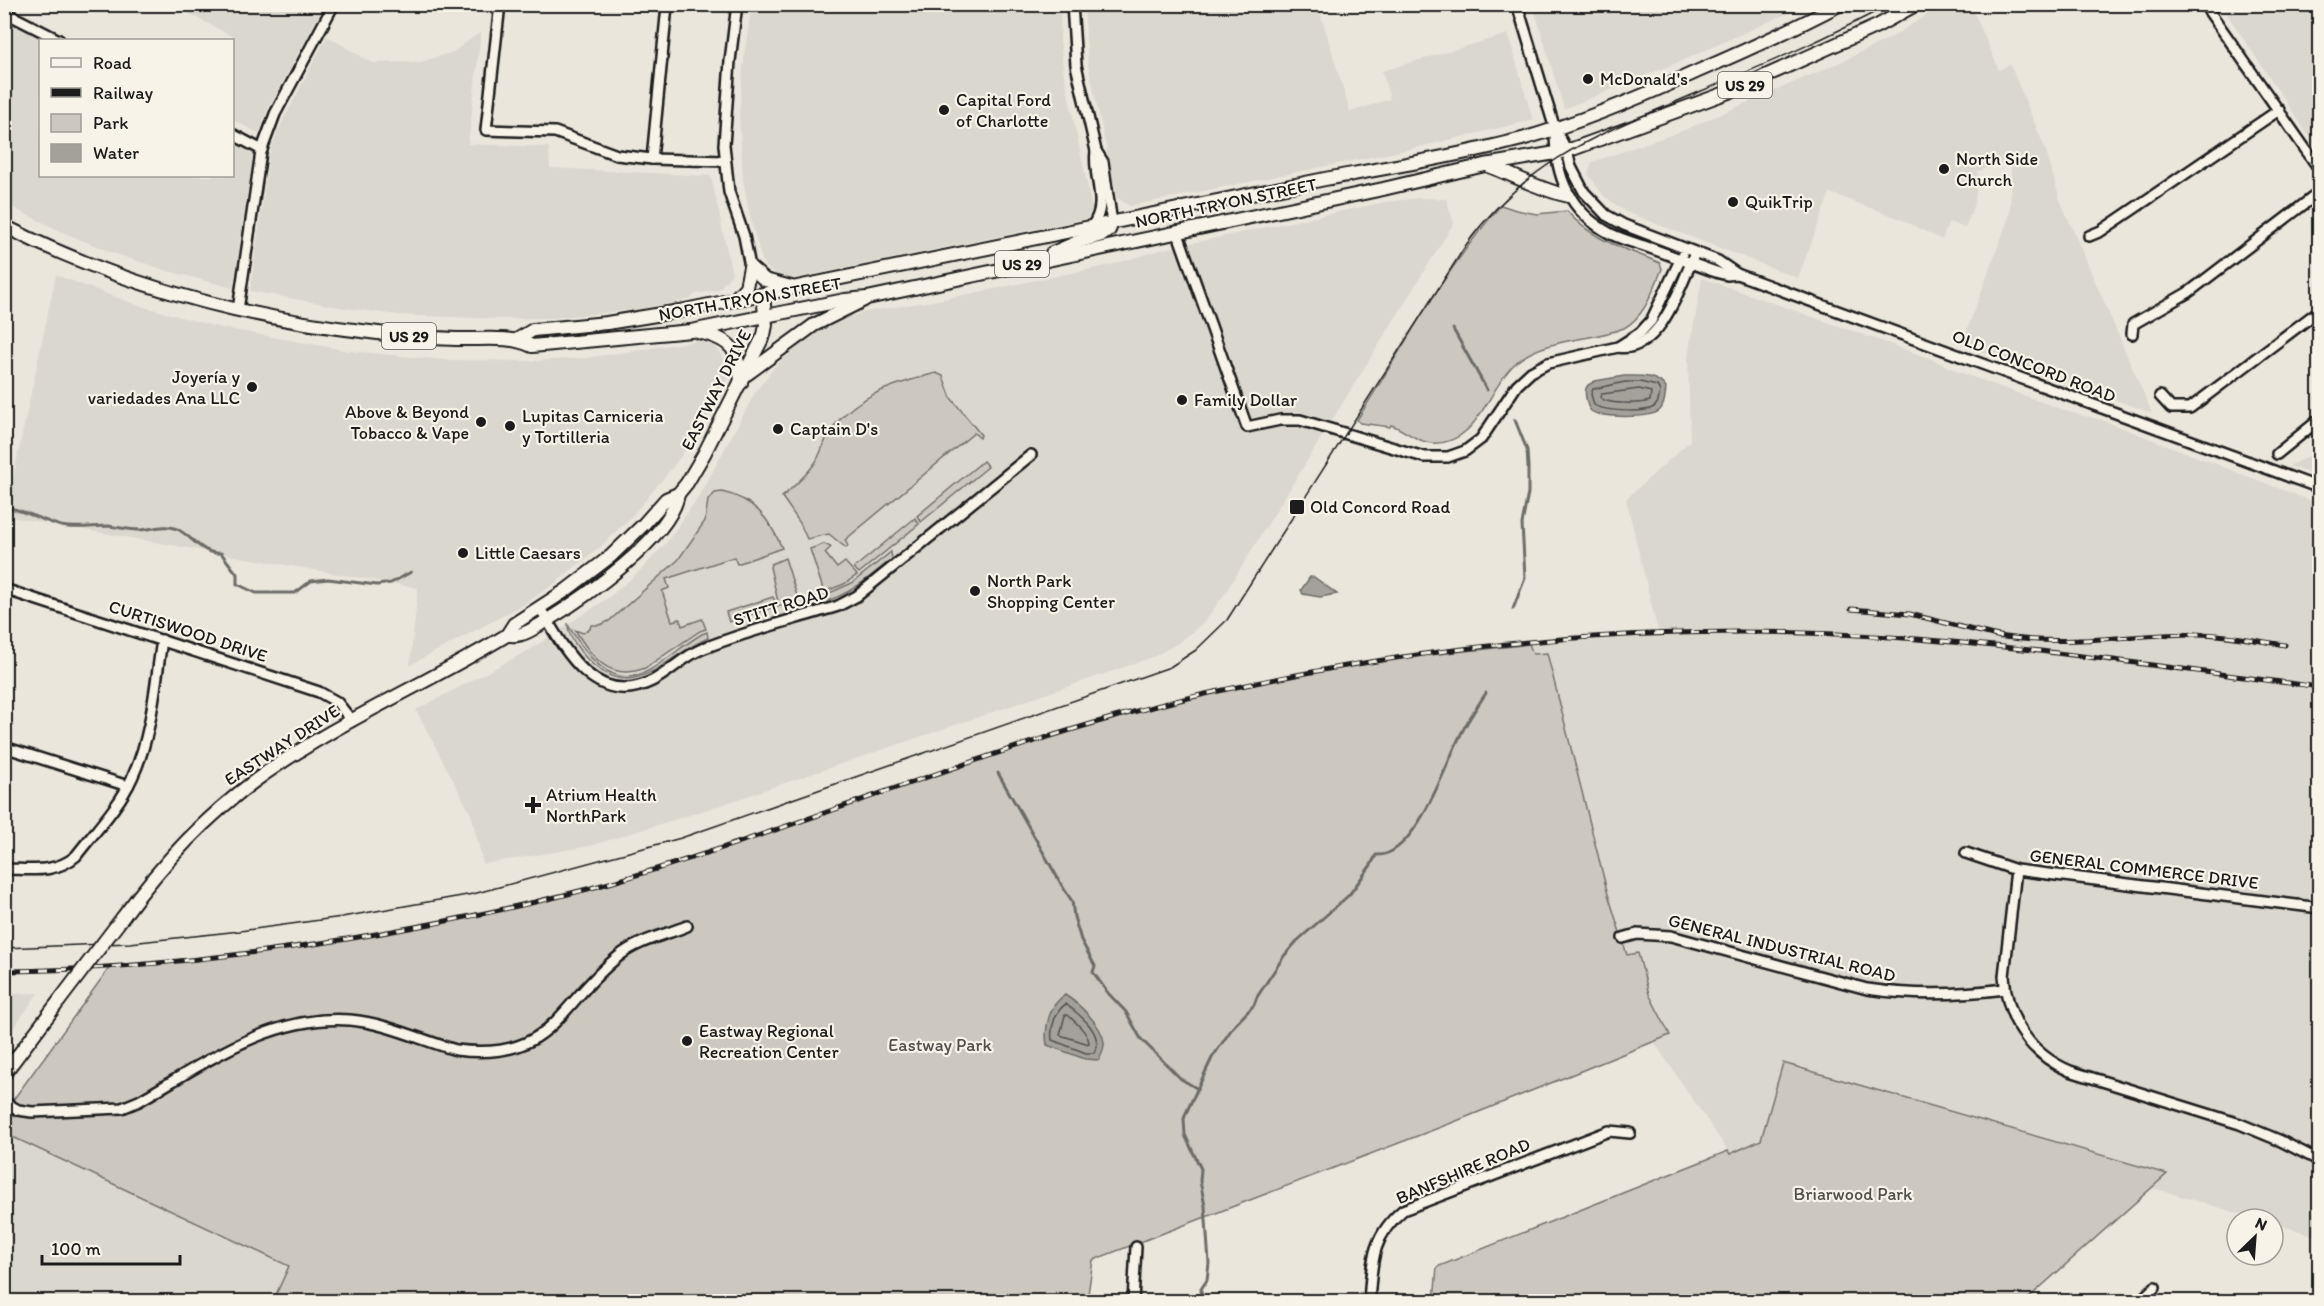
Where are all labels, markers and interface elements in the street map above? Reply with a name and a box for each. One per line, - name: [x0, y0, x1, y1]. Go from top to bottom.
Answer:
- legend: [39, 39, 234, 177]
- text: Road: [93, 52, 132, 74]
- place label: McDonald's: [1600, 68, 1688, 90]
- marker: McDonald's: [1581, 72, 1595, 86]
- road number: US 29: [1718, 72, 1772, 98]
- text: Railway: [93, 82, 154, 104]
- place label: Capital Ford of Charlotte: [956, 89, 1051, 132]
- marker: Capital Ford of Charlotte: [937, 103, 951, 117]
- text: Park: [93, 112, 128, 134]
- text: Water: [93, 142, 139, 164]
- place label: North Side Church: [1956, 148, 2038, 191]
- marker: North Side Church: [1937, 162, 1951, 176]
- street label: NORTH TRYON STREET: [1133, 173, 1319, 233]
- place label: QuikTrip: [1745, 191, 1813, 213]
- marker: QuikTrip: [1726, 195, 1740, 209]
- road number: US 29: [995, 251, 1049, 277]
- street label: NORTH TRYON STREET: [657, 272, 843, 326]
- road number: US 29: [382, 323, 436, 349]
- street label: OLD CONCORD ROAD: [1949, 325, 2119, 407]
- street label: EASTWAY DRIVE: [676, 326, 756, 454]
- place label: Joyería y variedades Ana LLC: [88, 366, 240, 409]
- marker: Joyería y variedades Ana LLC: [245, 380, 259, 394]
- place label: Family Dollar: [1194, 389, 1298, 411]
- marker: Family Dollar: [1175, 393, 1189, 407]
- place label: Above & Beyond Tobacco & Vape: [345, 401, 469, 444]
- place label: Lupitas Carniceria y Tortilleria: [522, 405, 663, 448]
- marker: Above & Beyond Tobacco & Vape: [474, 415, 488, 429]
- place label: Captain D's: [790, 418, 878, 440]
- marker: Lupitas Carniceria y Tortilleria: [503, 419, 517, 433]
- marker: Captain D's: [771, 422, 785, 436]
- place label: Old Concord Road: [1310, 496, 1450, 518]
- marker: Old Concord Road: [1288, 498, 1306, 516]
- place label: Little Caesars: [475, 542, 581, 564]
- marker: Little Caesars: [456, 546, 470, 560]
- place label: North Park Shopping Center: [987, 570, 1115, 613]
- street label: STITT ROAD: [731, 581, 832, 631]
- marker: North Park Shopping Center: [968, 584, 982, 598]
- street label: CURTISWOOD DRIVE: [106, 595, 270, 667]
- street label: EASTWAY DRIVE: [220, 700, 344, 790]
- place label: Atrium Health NorthPark: [546, 784, 657, 827]
- marker: Atrium Health NorthPark: [524, 796, 542, 814]
- street label: GENERAL COMMERCE DRIVE: [2028, 844, 2260, 894]
- street label: GENERAL INDUSTRIAL ROAD: [1666, 909, 1898, 987]
- place label: Eastway Regional Recreation Center: [699, 1020, 839, 1063]
- marker: Eastway Regional Recreation Center: [680, 1034, 694, 1048]
- park label: Eastway Park: [888, 1034, 992, 1056]
- street label: BANFSHIRE ROAD: [1393, 1133, 1533, 1209]
- park label: Briarwood Park: [1794, 1183, 1913, 1205]
- north arrow: [2225, 1207, 2285, 1267]
- text: N: [2252, 1213, 2270, 1235]
- scale bar: [42, 1228, 180, 1266]
- text: 100 m: [51, 1238, 101, 1260]

